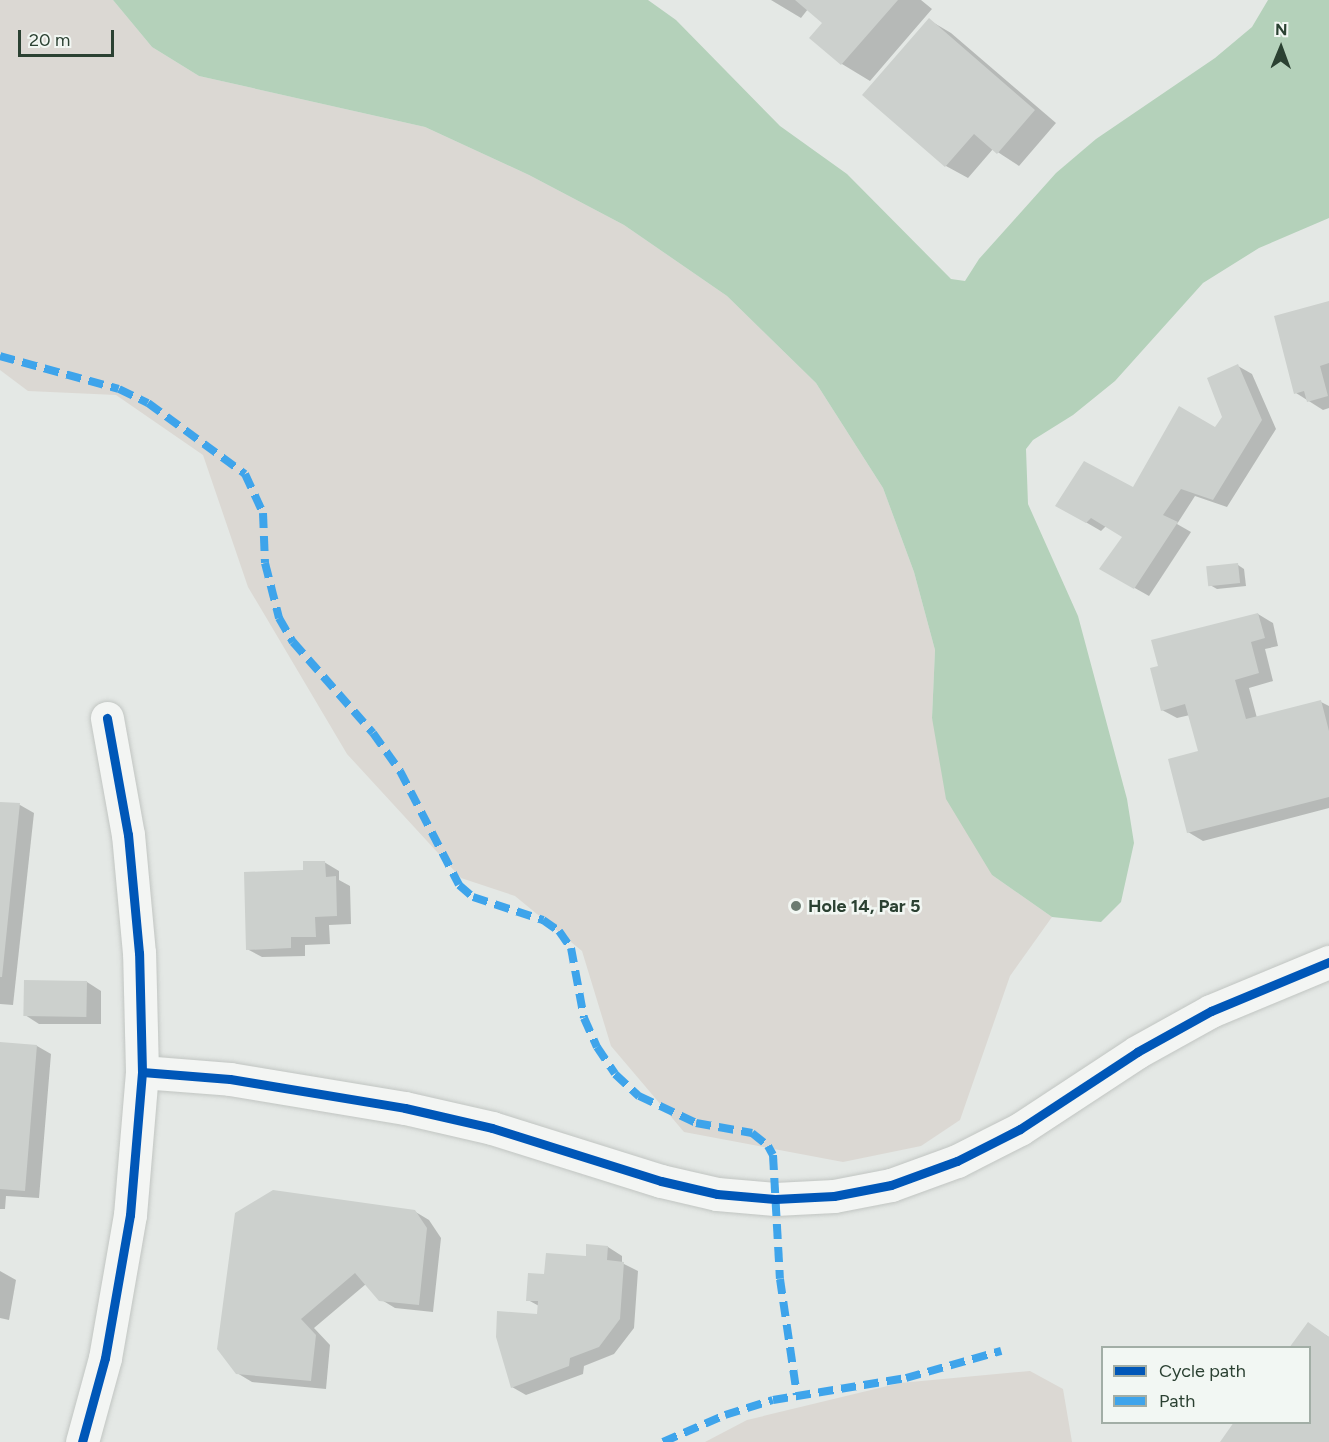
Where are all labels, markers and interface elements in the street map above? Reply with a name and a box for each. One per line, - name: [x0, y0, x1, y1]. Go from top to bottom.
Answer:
- scale bar: [21, 18, 117, 56]
- north arrow: [1251, 18, 1311, 78]
- text: N: [1275, 20, 1288, 39]
- text: 20 m: [29, 29, 70, 51]
- place label: Hole 14, Par 5: [808, 895, 920, 917]
- marker: Hole 14, Par 5: [789, 899, 803, 913]
- legend: [1101, 1346, 1311, 1424]
- text: Cycle path: [1159, 1360, 1246, 1382]
- text: Path: [1159, 1390, 1195, 1412]

